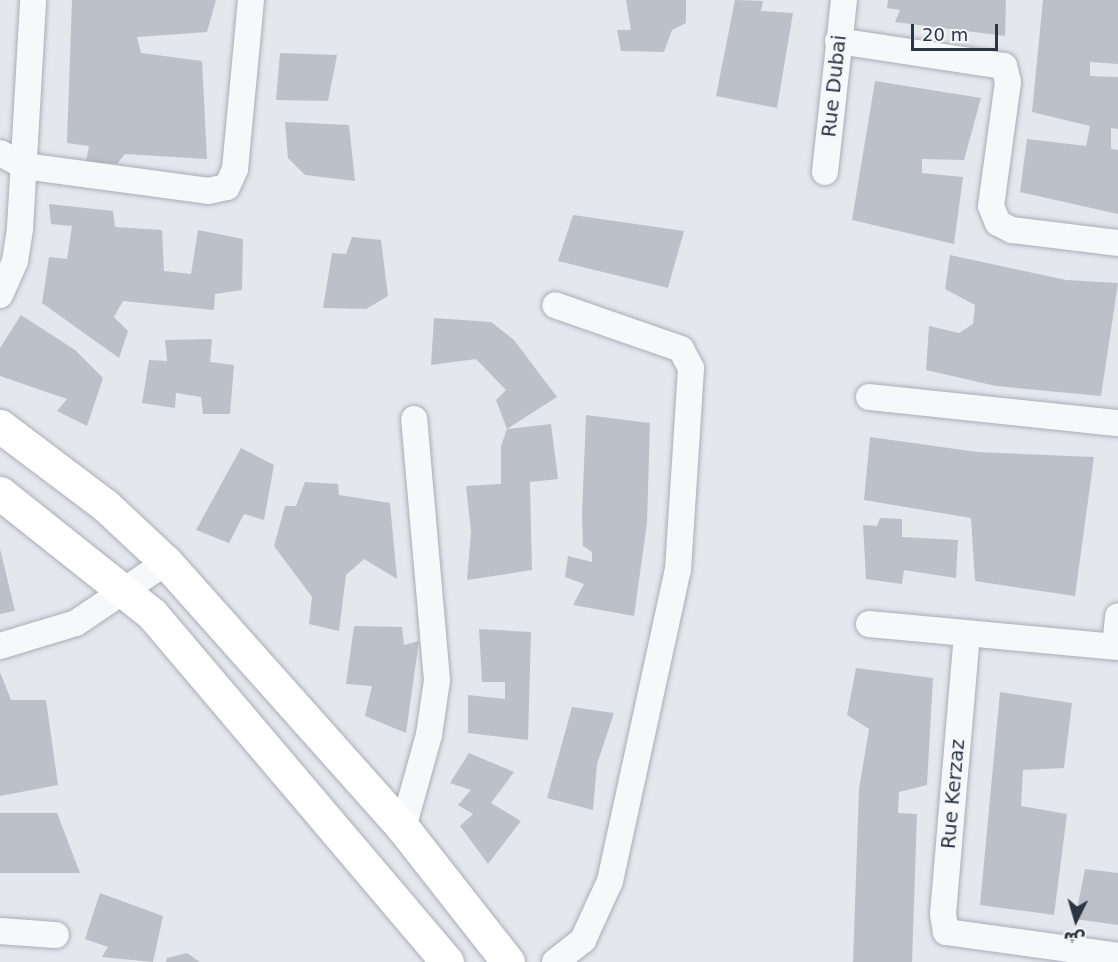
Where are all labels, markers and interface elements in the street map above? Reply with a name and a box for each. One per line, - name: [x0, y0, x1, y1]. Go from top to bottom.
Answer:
- scale bar: [914, 12, 1001, 50]
- text: 20 m: [922, 24, 968, 45]
- street label: Rue Dubai: [817, 34, 851, 138]
- street label: Rue Kerzaz: [936, 738, 970, 850]
- north arrow: [1046, 890, 1106, 950]
- text: ش: [1063, 928, 1086, 949]

